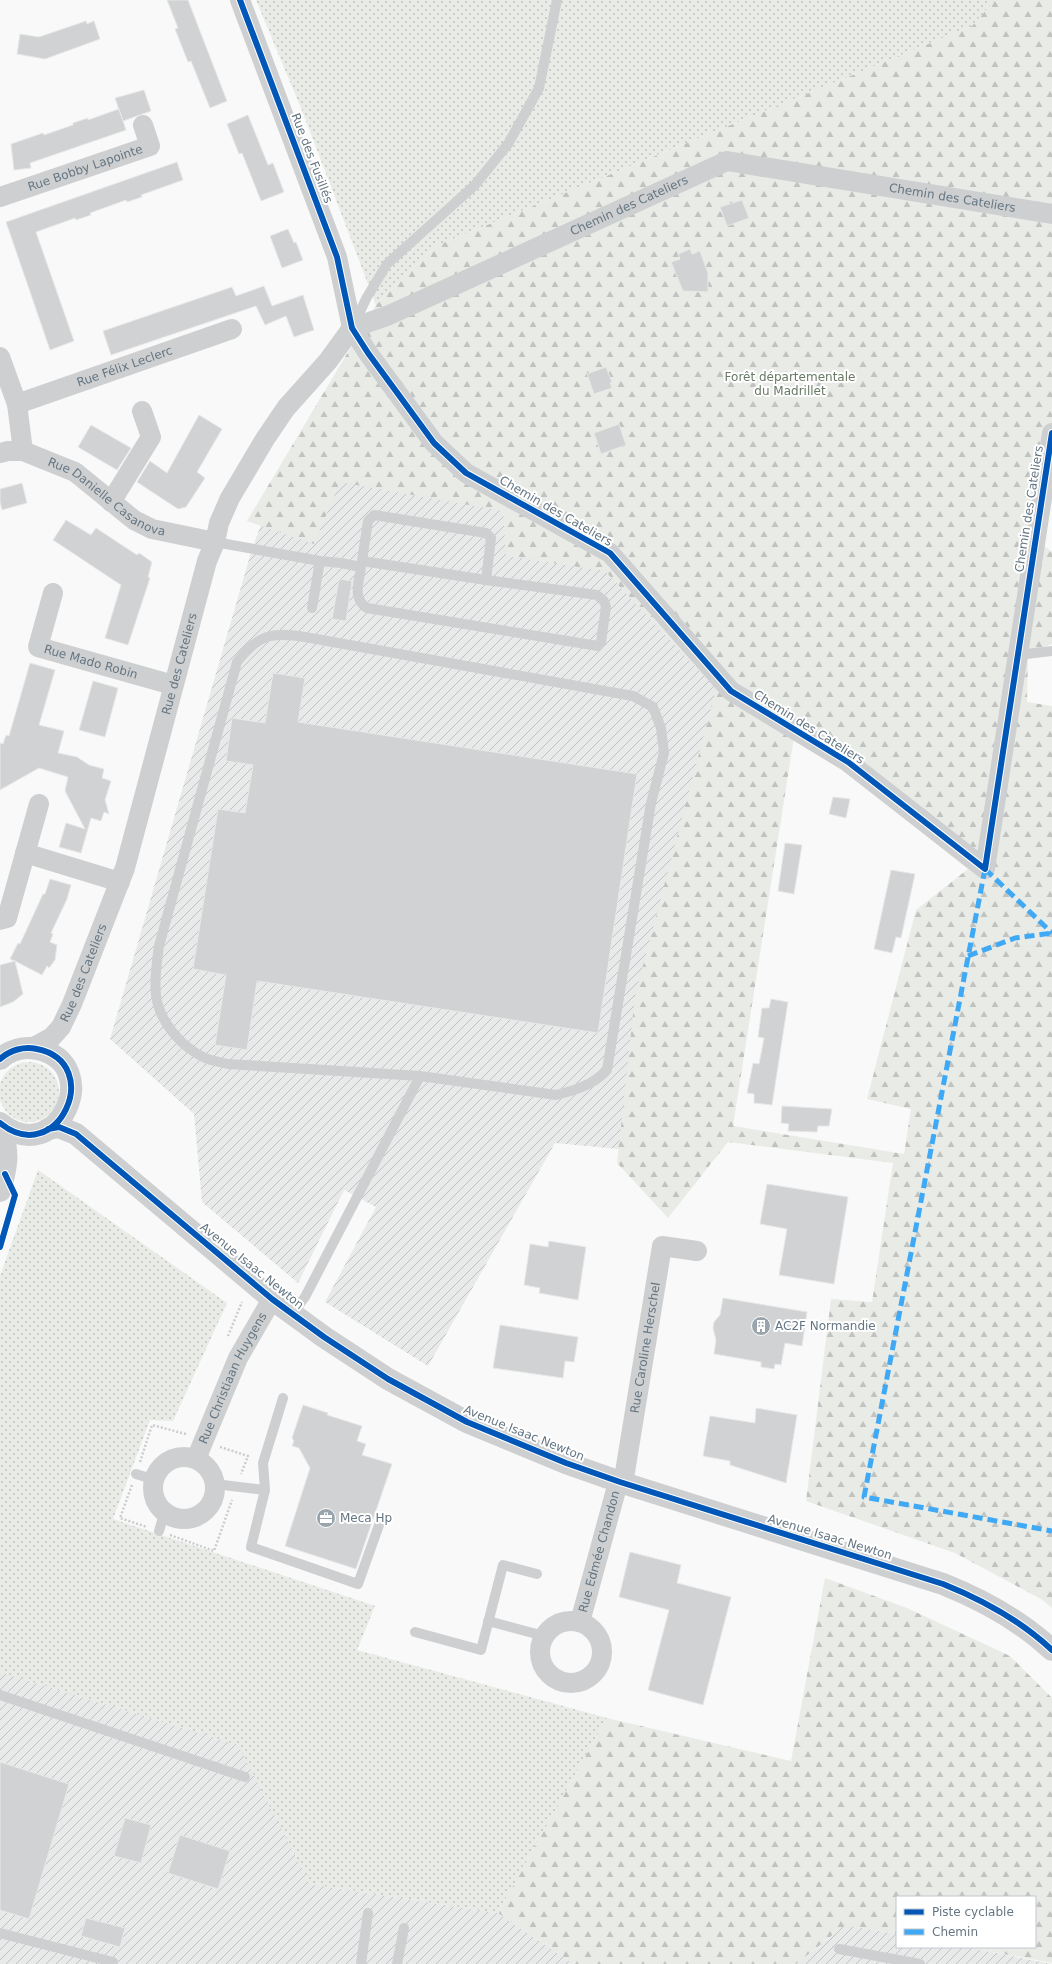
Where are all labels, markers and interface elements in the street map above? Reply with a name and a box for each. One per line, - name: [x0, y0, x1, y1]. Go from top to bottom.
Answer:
- street label: Rue des Fusillés: [288, 111, 336, 205]
- street label: Rue Bobby Lapointe: [26, 142, 144, 194]
- street label: Chemin des Cateliers: [568, 173, 690, 239]
- street label: Chemin des Cateliers: [888, 181, 1017, 215]
- street label: Rue Félix Leclerc: [75, 343, 174, 390]
- park label: Forêt départementale du Madrillet: [725, 370, 855, 398]
- street label: Chemin des Cateliers: [1012, 445, 1046, 573]
- street label: Rue Danielle Casanova: [46, 455, 167, 539]
- street label: Chemin des Cateliers: [497, 473, 615, 549]
- street label: Rue des Cateliers: [159, 611, 200, 716]
- street label: Rue Mado Robin: [42, 642, 139, 682]
- street label: Chemin des Cateliers: [751, 687, 867, 767]
- street label: Rue des Cateliers: [57, 922, 110, 1024]
- street label: Avenue Isaac Newton: [197, 1220, 307, 1312]
- street label: Rue Caroline Herschel: [628, 1281, 663, 1414]
- street label: Rue Christiaan Huygens: [196, 1310, 270, 1446]
- building icon: AC2F Normandie: [750, 1315, 772, 1337]
- place label: AC2F Normandie: [775, 1319, 876, 1333]
- street label: Avenue Isaac Newton: [462, 1402, 586, 1464]
- street label: Rue Edmée Chandon: [576, 1489, 623, 1614]
- office icon: Meca Hp: [315, 1507, 337, 1529]
- place label: Meca Hp: [340, 1511, 392, 1525]
- street label: Avenue Isaac Newton: [766, 1511, 894, 1563]
- legend: [896, 1896, 1036, 1948]
- text: Piste cyclable: [932, 1905, 1014, 1919]
- text: Chemin: [932, 1925, 978, 1939]

